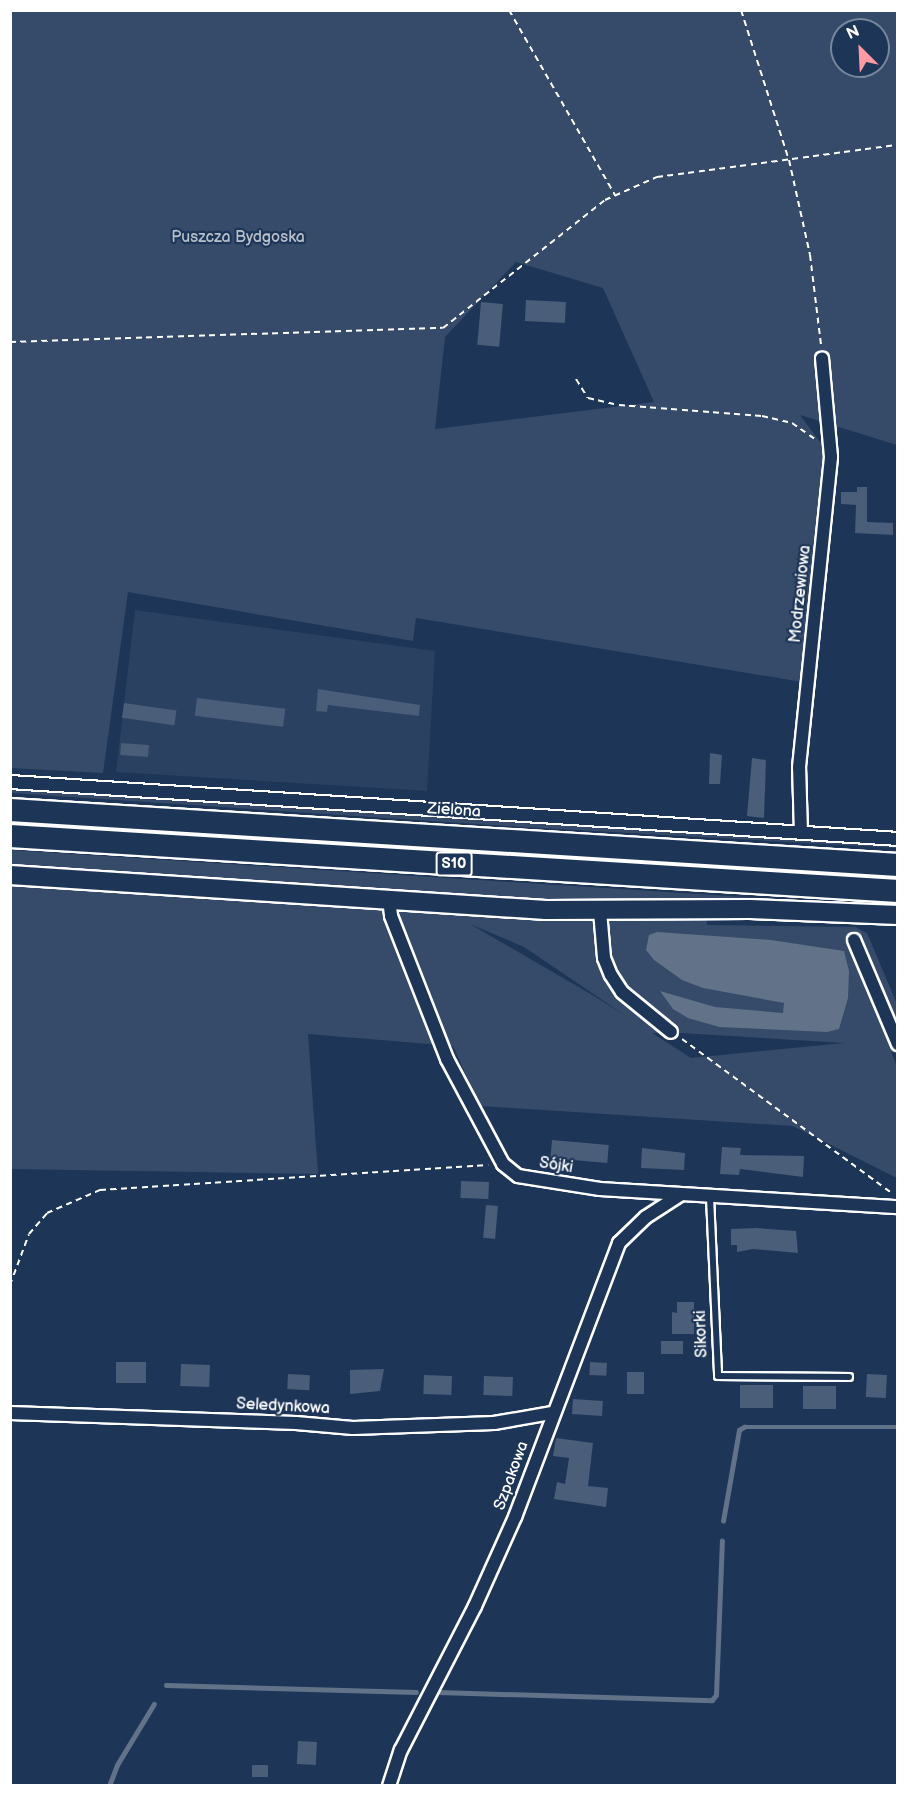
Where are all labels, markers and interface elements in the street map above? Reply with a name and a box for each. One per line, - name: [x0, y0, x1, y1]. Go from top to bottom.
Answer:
- north arrow: [830, 18, 890, 78]
- text: N: [844, 22, 863, 44]
- park label: Puszcza Bydgoska: [171, 228, 305, 248]
- street label: Modrzewiowa: [786, 544, 816, 644]
- street label: Zielona: [427, 800, 481, 822]
- road number: S10: [434, 852, 474, 876]
- street label: Sójki: [538, 1154, 574, 1178]
- street label: Sikorki: [692, 1310, 712, 1358]
- street label: Seledynkowa: [236, 1395, 330, 1419]
- street label: Szpakowa: [491, 1439, 533, 1513]

